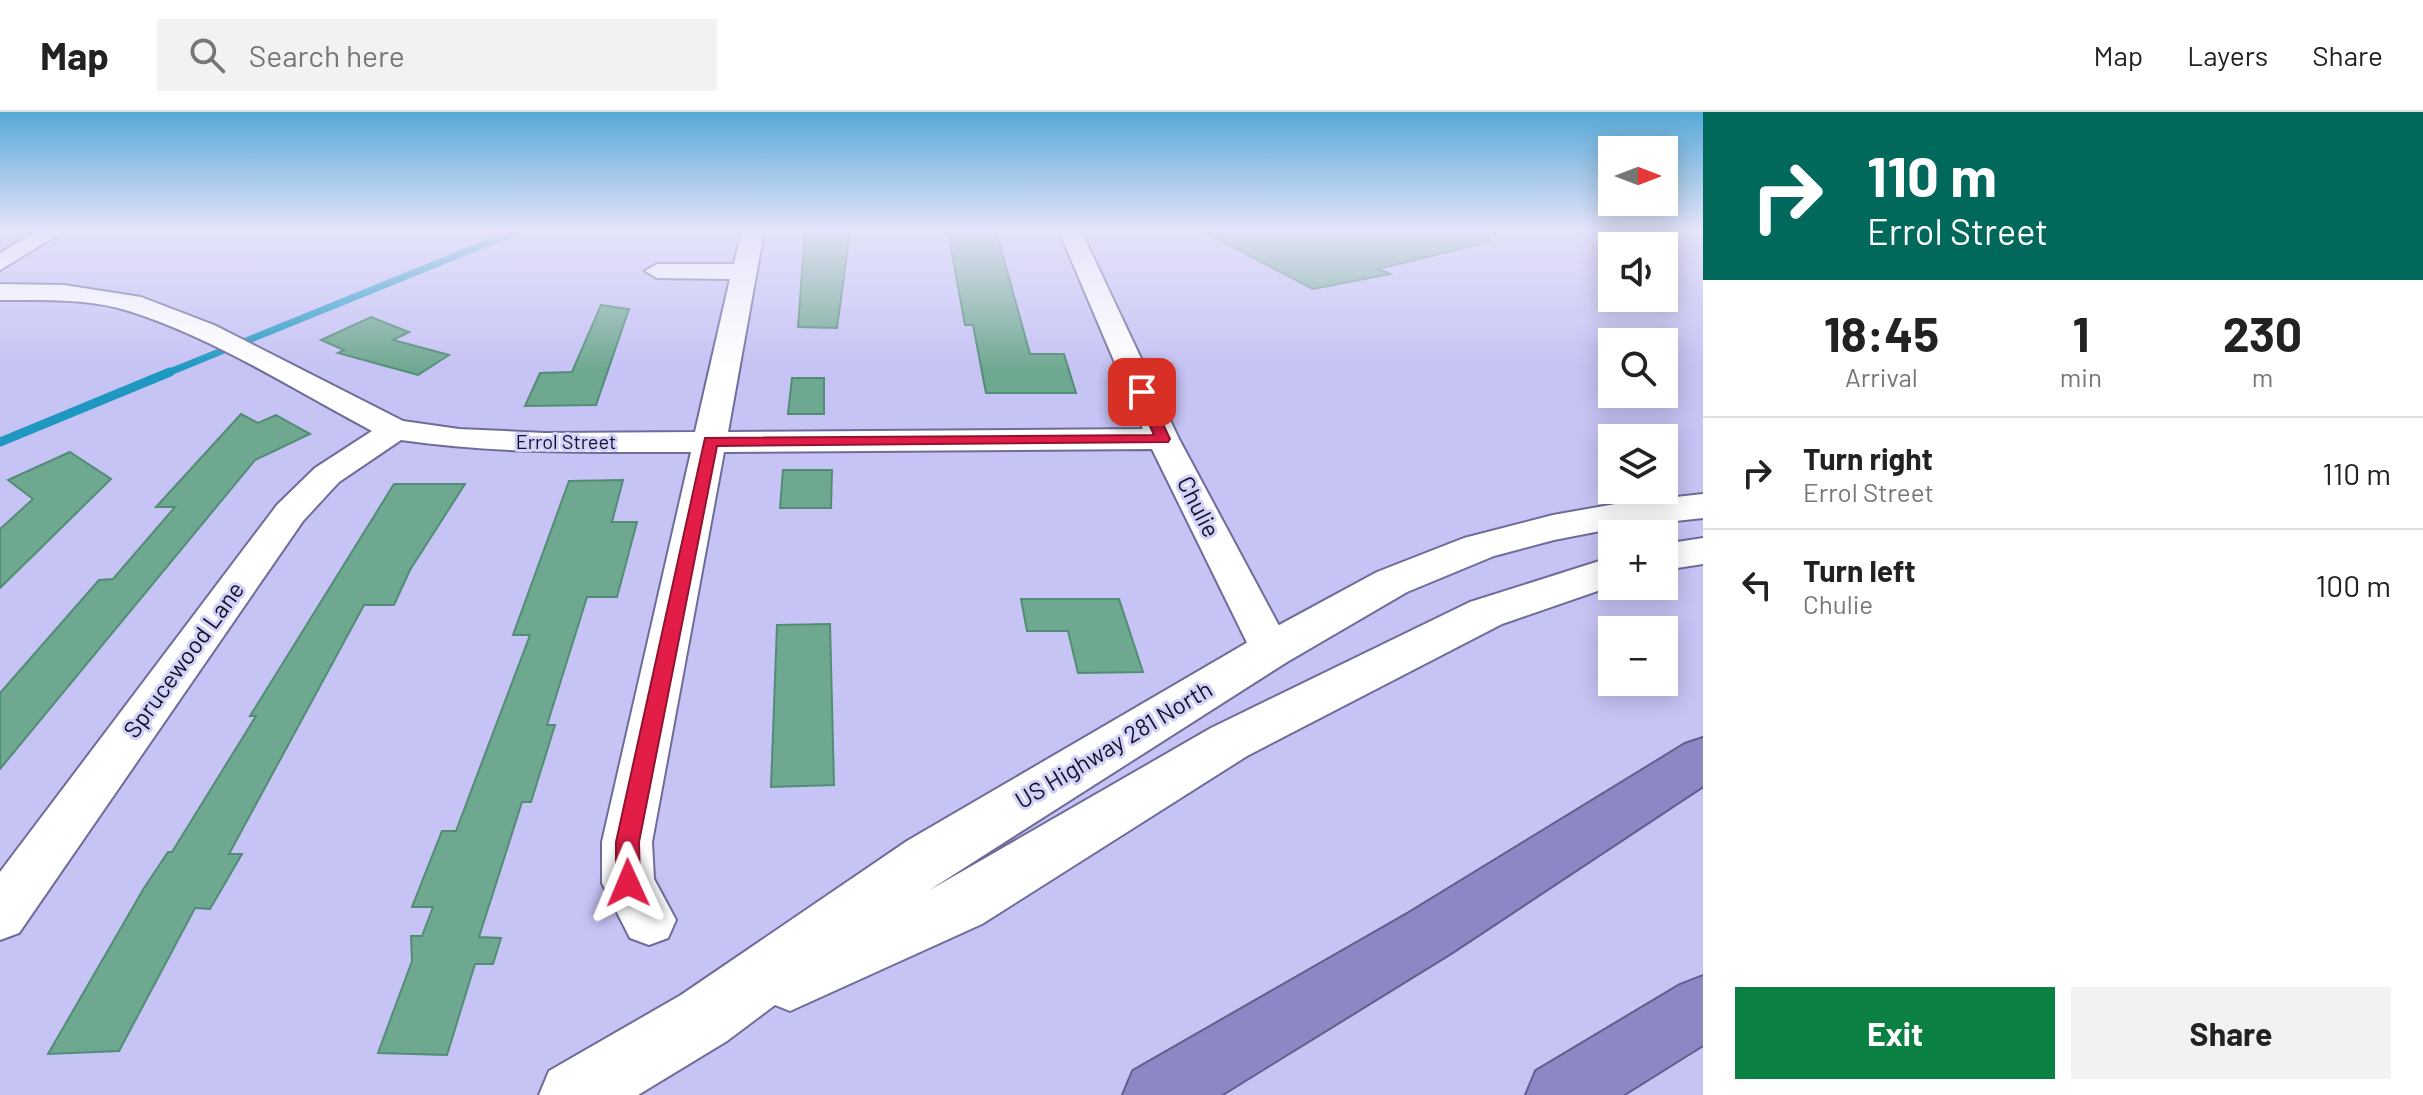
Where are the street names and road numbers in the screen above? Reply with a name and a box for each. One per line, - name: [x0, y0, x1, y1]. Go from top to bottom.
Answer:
- street label: Errol Street: [516, 429, 616, 453]
- street label: Chulie: [1172, 471, 1227, 542]
- street label: Sprucewood Lane: [116, 575, 249, 743]
- street label: US Highway 281 North: [1009, 673, 1217, 814]

